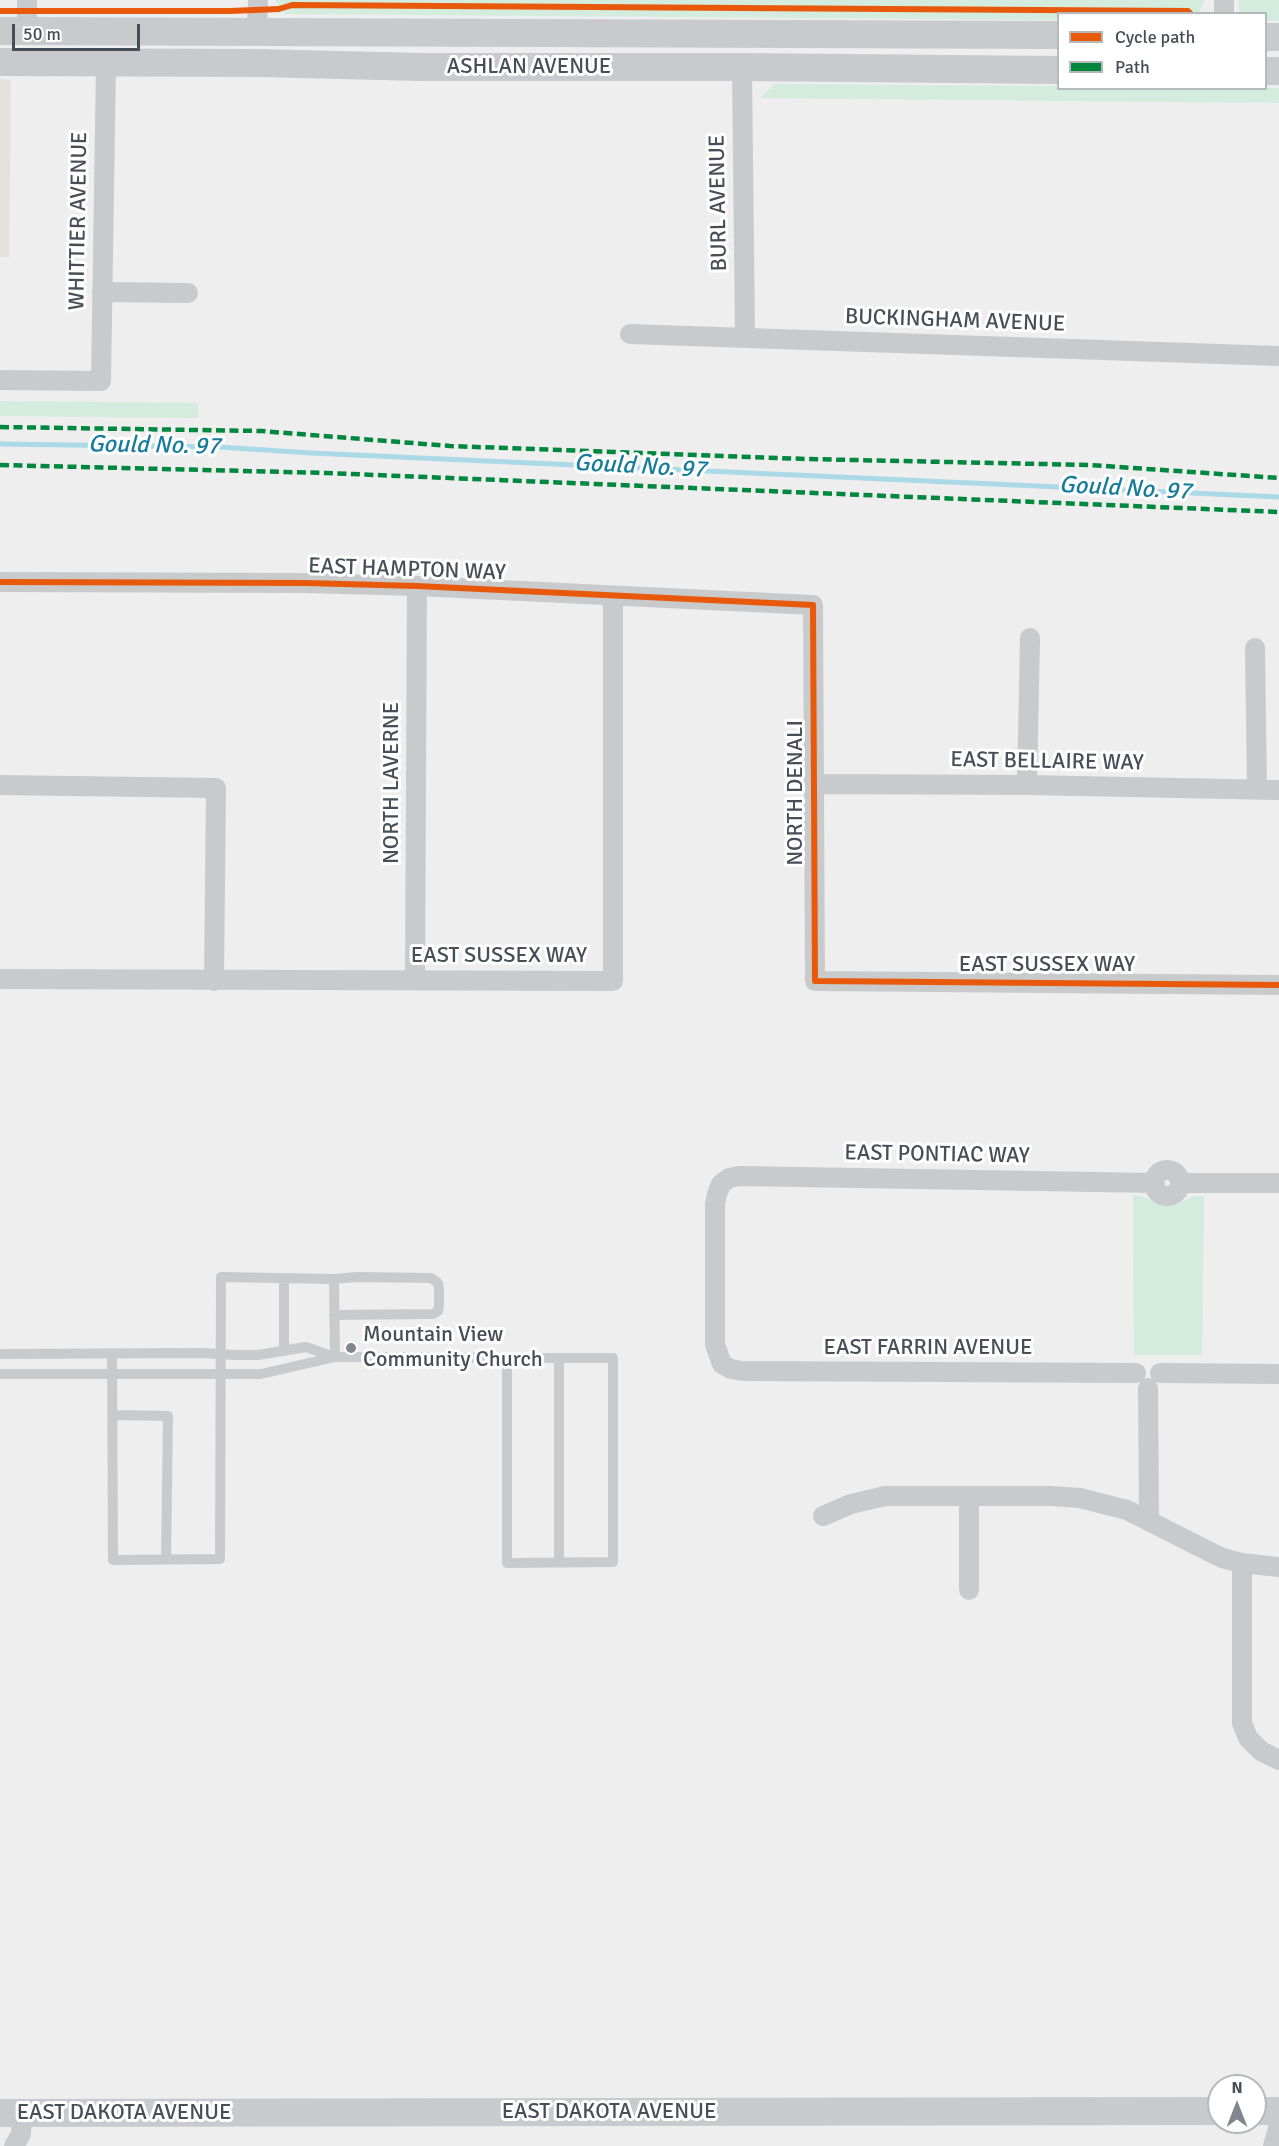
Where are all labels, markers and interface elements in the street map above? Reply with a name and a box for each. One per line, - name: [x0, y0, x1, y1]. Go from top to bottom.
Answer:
- scale bar: [15, 12, 142, 50]
- legend: [1057, 12, 1267, 90]
- text: 50 m: [23, 23, 61, 45]
- text: Cycle path: [1115, 26, 1195, 48]
- street label: ASHLAN AVENUE: [447, 54, 611, 80]
- text: Path: [1115, 56, 1150, 78]
- street label: WHITTIER AVENUE: [64, 131, 94, 311]
- street label: BURL AVENUE: [705, 134, 733, 272]
- street label: BUCKINGHAM AVENUE: [844, 304, 1066, 338]
- water label: Gould No. 97: [88, 430, 220, 462]
- water label: Gould No. 97: [573, 449, 707, 485]
- water label: Gould No. 97: [1058, 471, 1192, 507]
- street label: EAST HAMPTON WAY: [308, 553, 506, 587]
- street label: NORTH LAVERNE: [379, 702, 405, 864]
- street label: NORTH DENALI: [783, 720, 809, 866]
- street label: EAST BELLAIRE WAY: [950, 747, 1144, 777]
- street label: EAST SUSSEX WAY: [411, 943, 587, 969]
- street label: EAST SUSSEX WAY: [959, 952, 1135, 978]
- street label: EAST PONTIAC WAY: [844, 1140, 1030, 1170]
- place label: Mountain View Community Church: [363, 1322, 543, 1374]
- street label: EAST FARRIN AVENUE: [824, 1335, 1032, 1361]
- marker: Mountain View Community Church: [344, 1341, 358, 1355]
- north arrow: [1207, 2074, 1267, 2134]
- text: N: [1231, 2078, 1243, 2098]
- street label: EAST DAKOTA AVENUE: [502, 2099, 716, 2125]
- street label: EAST DAKOTA AVENUE: [17, 2100, 231, 2126]

